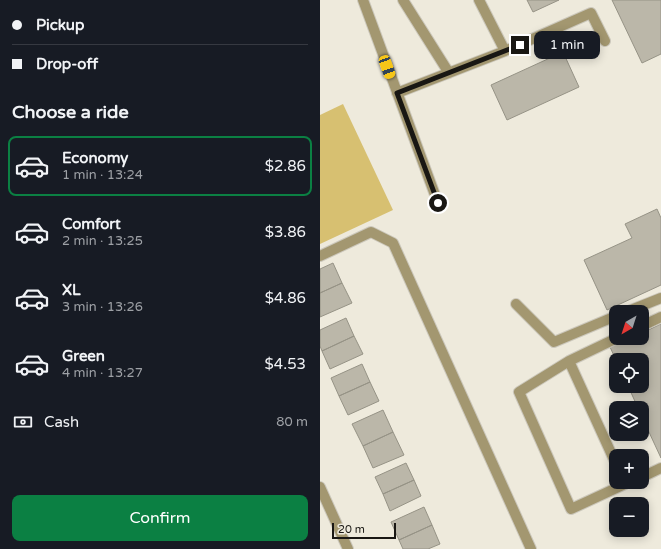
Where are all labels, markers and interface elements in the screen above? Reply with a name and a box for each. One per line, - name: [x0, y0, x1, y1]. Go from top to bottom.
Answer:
- text: Pickup: [36, 16, 84, 34]
- callout: 1 min: [534, 31, 600, 59]
- route end: [511, 36, 529, 54]
- text: 1 min: [550, 37, 584, 53]
- car: [377, 54, 397, 80]
- text: Drop-off: [36, 55, 98, 73]
- text: Choose a ride: [12, 101, 129, 123]
- icon: car: [14, 148, 50, 184]
- text: Economy: [62, 149, 128, 167]
- text: $2.86: [265, 157, 306, 175]
- text: 1 min · 13:24: [62, 167, 143, 183]
- route start: [429, 194, 447, 212]
- icon: car: [14, 214, 50, 250]
- text: Comfort: [62, 215, 121, 233]
- text: $3.86: [265, 223, 306, 241]
- text: 2 min · 13:25: [62, 233, 143, 249]
- icon: car: [14, 280, 50, 316]
- text: XL: [62, 281, 81, 299]
- text: $4.86: [265, 289, 306, 307]
- text: 3 min · 13:26: [62, 299, 143, 315]
- north arrow: [609, 305, 649, 345]
- map controls: [609, 305, 649, 537]
- icon: car: [14, 346, 50, 382]
- text: Green: [62, 347, 105, 365]
- button: locate: [609, 353, 649, 393]
- text: $4.53: [265, 355, 306, 373]
- text: 4 min · 13:27: [62, 365, 143, 381]
- button: layers: [609, 401, 649, 441]
- icon: cash: [12, 411, 34, 433]
- text: Cash: [44, 413, 79, 431]
- text: 80 m: [276, 414, 308, 430]
- button: +: [609, 449, 649, 489]
- button: Confirm: [12, 495, 308, 541]
- button: −: [609, 497, 649, 537]
- scale bar: [332, 521, 396, 540]
- text: 20 m: [338, 523, 365, 536]

